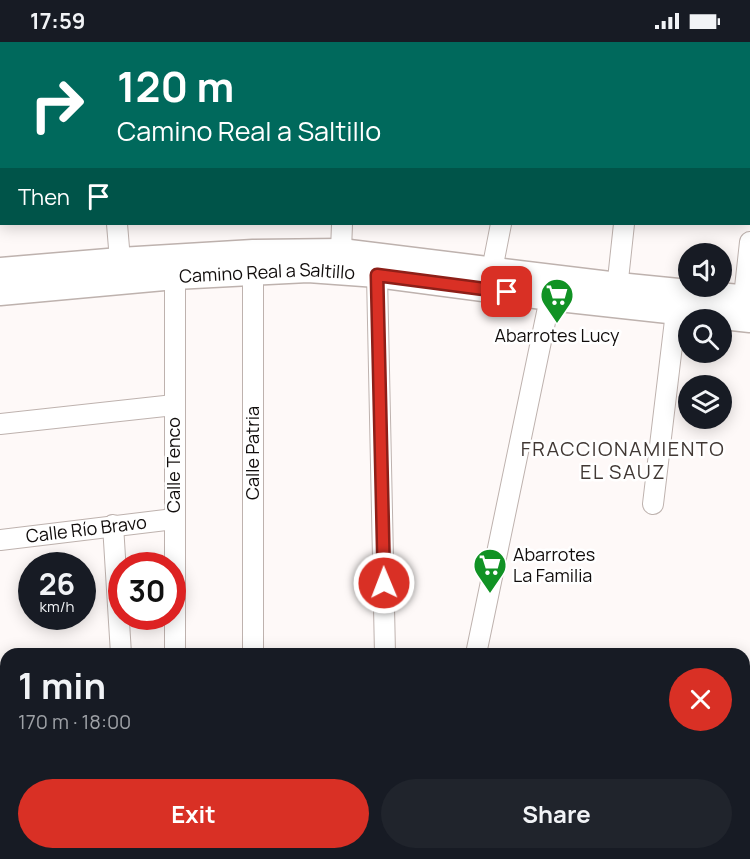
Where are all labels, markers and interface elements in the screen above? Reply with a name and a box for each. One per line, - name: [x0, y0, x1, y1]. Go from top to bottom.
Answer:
- text: 17:59: [30, 6, 85, 36]
- text: 120 m: [117, 57, 234, 115]
- icon: right: [18, 66, 96, 144]
- text: Camino Real a Saltillo: [117, 112, 381, 149]
- icon: arrive: [82, 180, 115, 213]
- text: Then: [18, 182, 70, 212]
- map controls: [678, 243, 732, 429]
- button: sound: [678, 243, 732, 297]
- street label: Camino Real a Saltillo: [178, 257, 356, 288]
- pin: [481, 266, 532, 317]
- icon: arrive: [490, 275, 523, 308]
- supermarket icon: Abarrotes Lucy: [539, 277, 575, 324]
- button: search: [678, 309, 732, 363]
- place label: Abarrotes Lucy: [495, 323, 620, 347]
- button: layers: [678, 375, 732, 429]
- street label: Calle Patria: [240, 406, 264, 500]
- street label: Calle Tenco: [161, 417, 185, 513]
- district label: FRACCIONAMIENTO EL SAUZ: [521, 435, 725, 485]
- street label: Calle Río Bravo: [24, 509, 148, 548]
- place label: Abarrotes La Familia: [513, 542, 595, 587]
- supermarket icon: Abarrotes La Familia: [472, 547, 508, 594]
- position arrow: [352, 551, 416, 615]
- speed limit sign: 30: [108, 552, 186, 630]
- text: 26: [39, 563, 75, 604]
- text: km/h: [40, 596, 74, 617]
- text: 1 min: [18, 661, 106, 710]
- button: close: [669, 668, 732, 731]
- text: 170 m · 18:00: [18, 708, 131, 735]
- button: Exit: [18, 779, 369, 848]
- button: Share: [381, 779, 732, 848]

